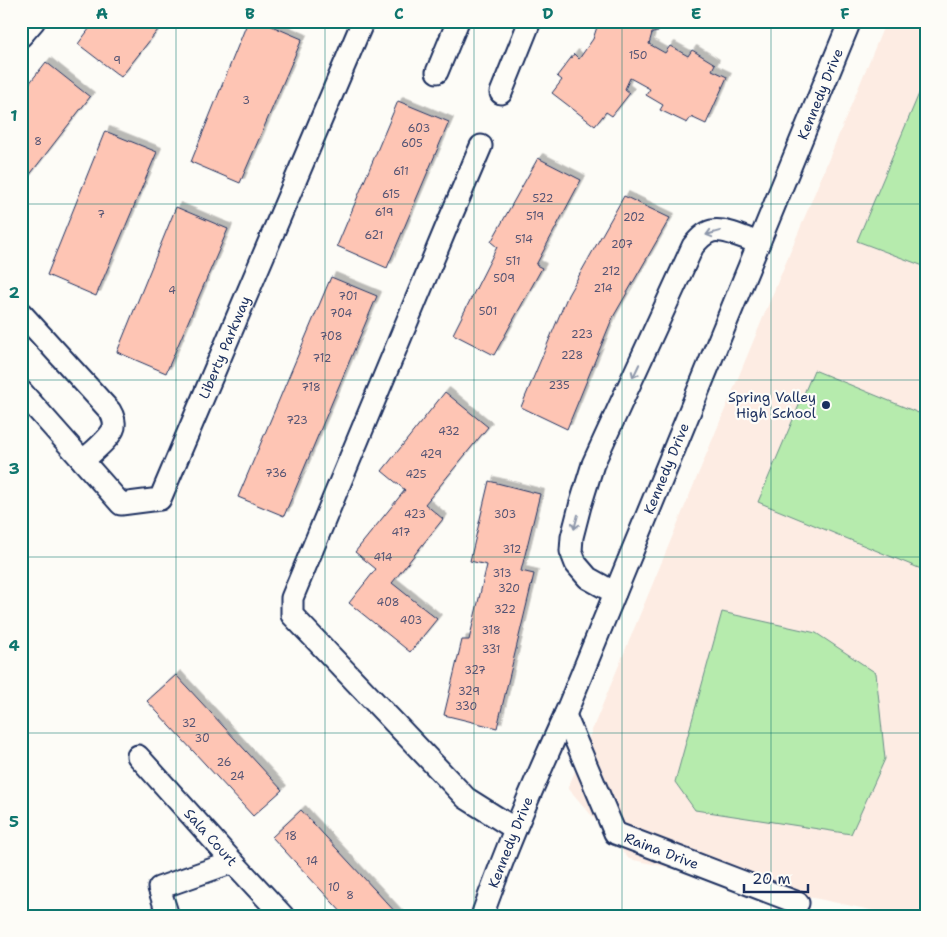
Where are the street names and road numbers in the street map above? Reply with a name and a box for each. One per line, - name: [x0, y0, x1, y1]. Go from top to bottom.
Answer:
- street label: Kennedy Drive: [793, 45, 847, 142]
- street label: Liberty Parkway: [195, 293, 254, 402]
- street label: Kennedy Drive: [639, 420, 693, 517]
- street label: Kennedy Drive: [484, 794, 537, 891]
- street label: Sala Court: [180, 805, 241, 870]
- street label: Raina Drive: [622, 828, 701, 873]

